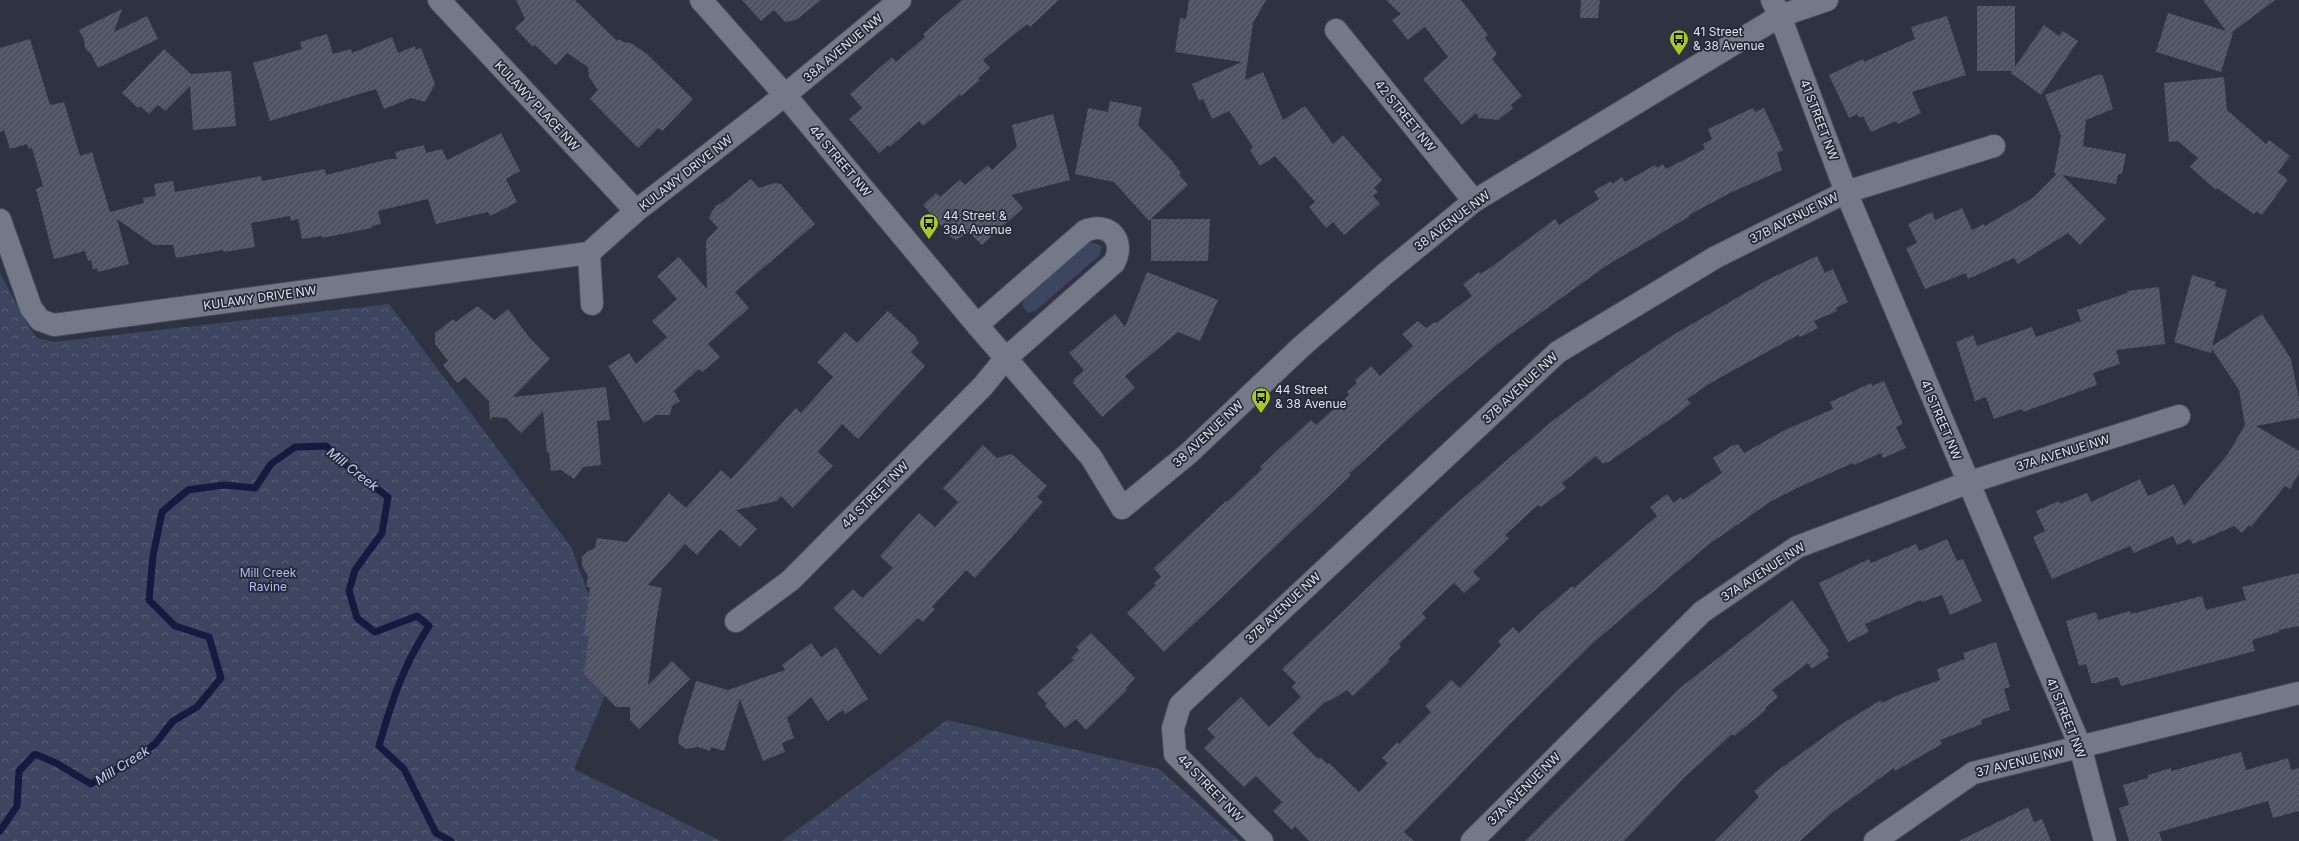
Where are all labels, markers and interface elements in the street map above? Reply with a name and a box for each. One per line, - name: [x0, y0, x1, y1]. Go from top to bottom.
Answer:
- street label: 38A AVENUE NW: [800, 10, 885, 85]
- place label: 41 Street & 38 Avenue: [1693, 24, 1764, 53]
- bus stop icon: 41 Street & 38 Avenue: [1668, 28, 1690, 56]
- street label: KULAWY PLACE NW: [492, 58, 583, 154]
- street label: 42 STREET NW: [1372, 77, 1439, 155]
- street label: 41 STREET NW: [1797, 77, 1842, 163]
- street label: 44 STREET NW: [806, 122, 875, 200]
- street label: KULAWY DRIVE NW: [636, 131, 735, 214]
- street label: 38 AVENUE NW: [1411, 187, 1493, 254]
- street label: 37B AVENUE NW: [1747, 189, 1841, 246]
- place label: 44 Street & 38A Avenue: [943, 208, 1012, 237]
- bus stop icon: 44 Street & 38A Avenue: [918, 212, 940, 240]
- street label: KULAWY DRIVE NW: [202, 282, 318, 313]
- street label: 37B AVENUE NW: [1479, 349, 1561, 426]
- street label: 41 STREET NW: [1918, 378, 1965, 462]
- place label: 44 Street & 38 Avenue: [1275, 382, 1346, 411]
- bus stop icon: 44 Street & 38 Avenue: [1250, 386, 1272, 414]
- street label: 38 AVENUE NW: [1169, 397, 1246, 470]
- street label: 37A AVENUE NW: [2014, 431, 2112, 474]
- water label: Mill Creek: [324, 444, 383, 495]
- street label: 44 STREET NW: [838, 458, 911, 531]
- street label: 37A AVENUE NW: [1718, 539, 1808, 604]
- park label: Mill Creek Ravine: [240, 565, 297, 594]
- street label: 37B AVENUE NW: [1242, 569, 1324, 646]
- street label: 41 STREET NW: [2044, 675, 2089, 760]
- water label: Mill Creek: [92, 742, 153, 788]
- street label: 37 AVENUE NW: [1974, 743, 2066, 780]
- street label: 37A AVENUE NW: [1484, 749, 1563, 828]
- street label: 44 STREET NW: [1174, 751, 1247, 825]

